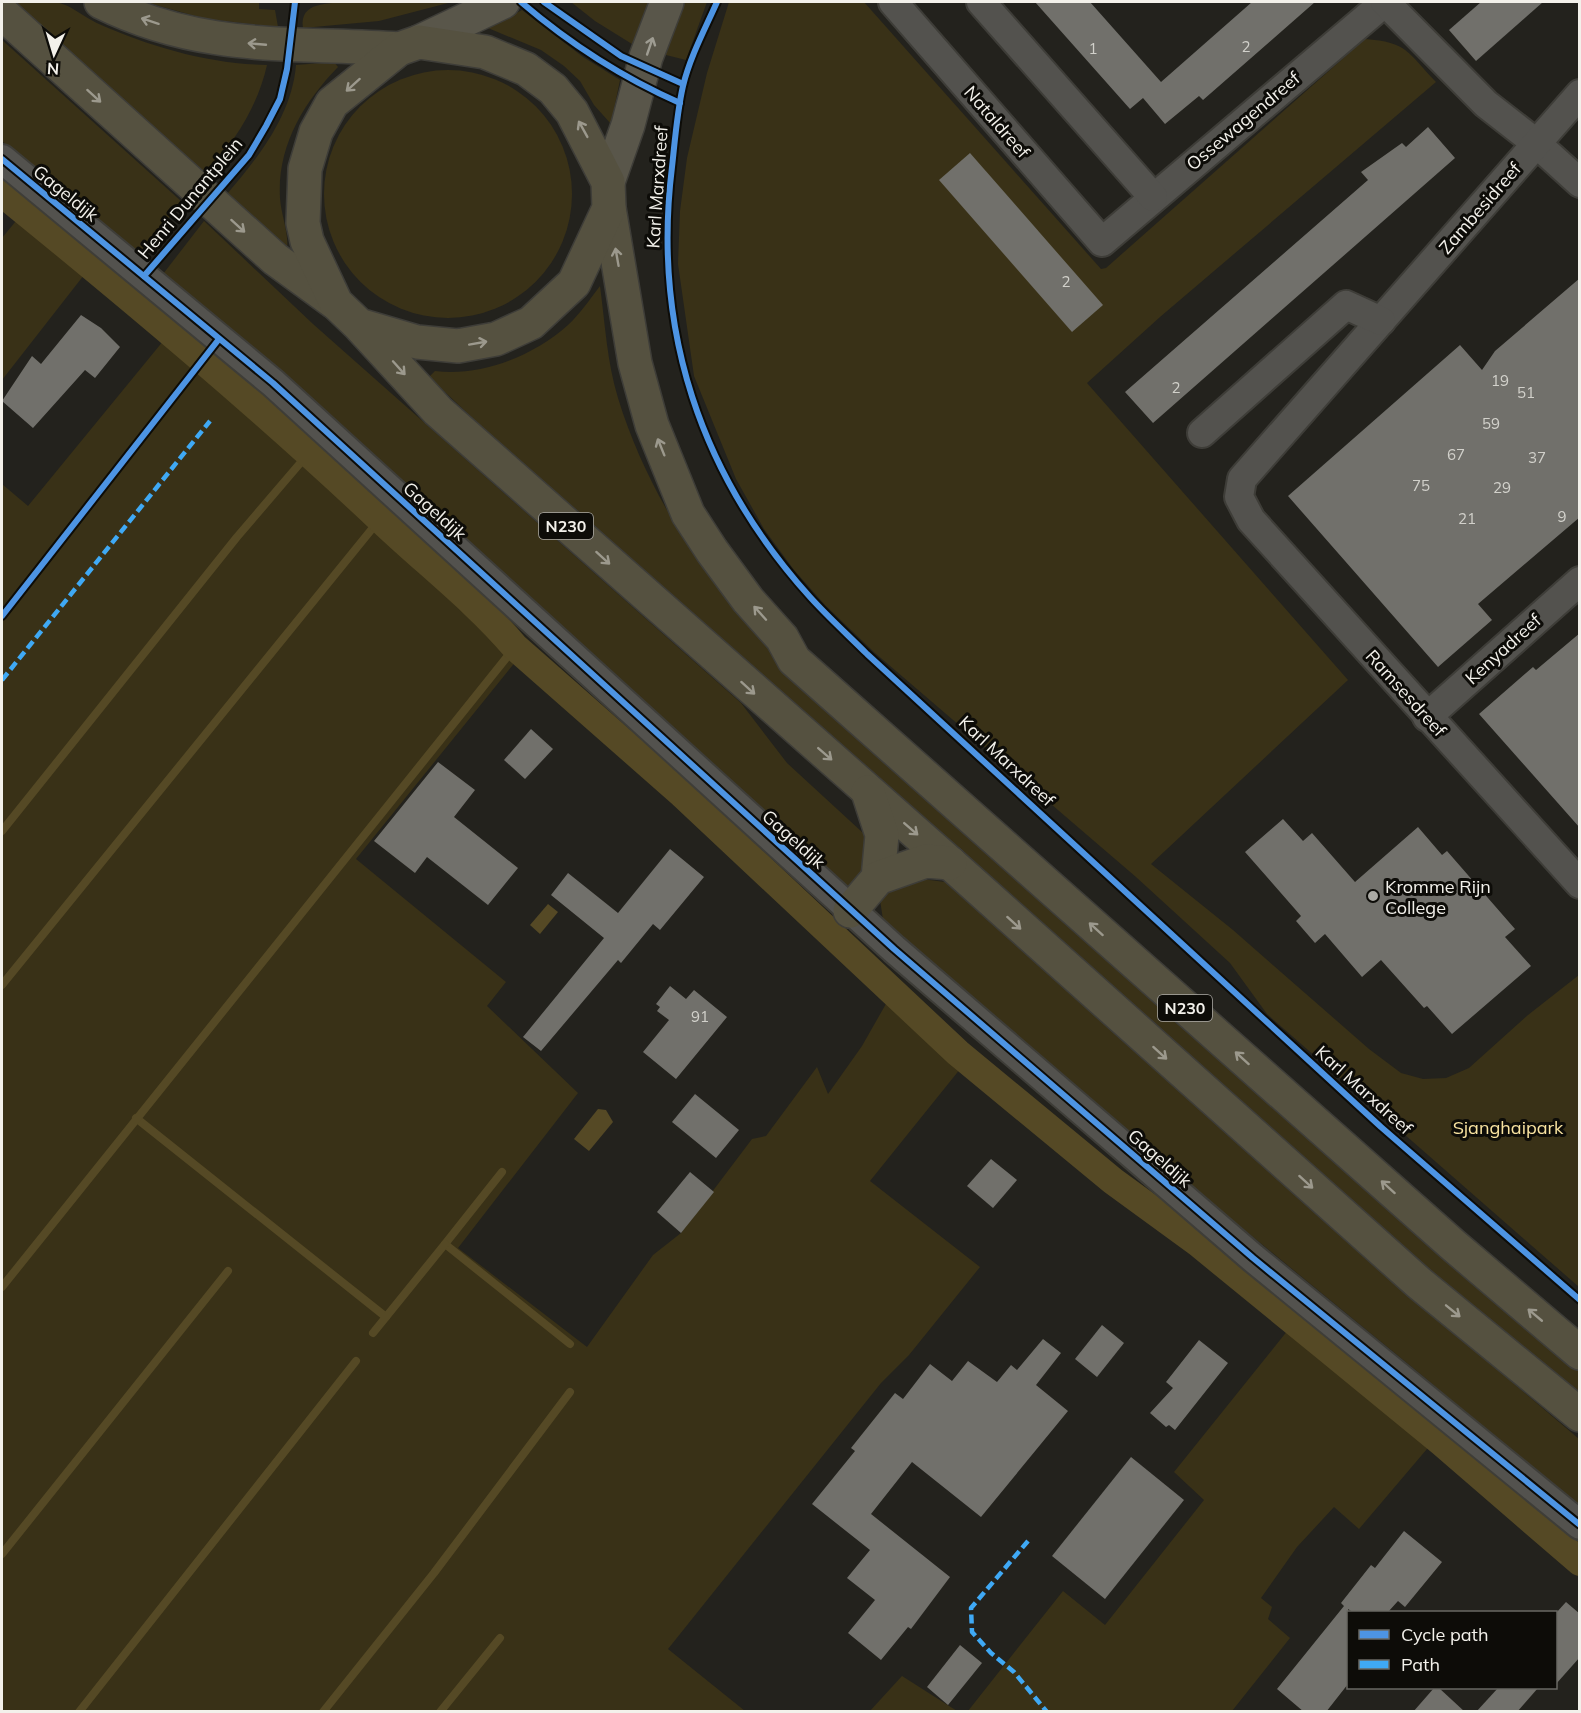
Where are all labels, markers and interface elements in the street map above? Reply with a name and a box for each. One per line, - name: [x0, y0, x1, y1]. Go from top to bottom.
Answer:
- one-way arrow: [141, 15, 160, 26]
- north arrow: [24, 24, 84, 84]
- one-way arrow: [645, 37, 656, 56]
- house number: 2: [1241, 37, 1251, 56]
- one-way arrow: [247, 38, 267, 49]
- house number: 1: [1088, 39, 1098, 58]
- text: N: [46, 59, 60, 79]
- street label: Ossewagendreef: [1181, 66, 1305, 175]
- one-way arrow: [346, 78, 361, 92]
- street label: Nataldreef: [959, 81, 1035, 164]
- one-way arrow: [86, 89, 101, 103]
- one-way arrow: [577, 121, 588, 139]
- street label: Karl Marxdreef: [641, 124, 673, 249]
- street label: Henri Dunantplein: [133, 133, 247, 263]
- street label: Zambesidreef: [1434, 157, 1527, 259]
- street label: Gageldijk: [29, 160, 104, 227]
- one-way arrow: [231, 219, 246, 233]
- one-way arrow: [611, 248, 622, 268]
- house number: 2: [1061, 272, 1071, 291]
- one-way arrow: [467, 337, 487, 348]
- one-way arrow: [391, 360, 405, 375]
- house number: 19: [1491, 371, 1509, 390]
- house number: 2: [1171, 378, 1181, 397]
- house number: 51: [1517, 383, 1535, 402]
- house number: 59: [1482, 414, 1500, 433]
- one-way arrow: [655, 438, 666, 456]
- house number: 67: [1447, 445, 1465, 464]
- house number: 37: [1528, 448, 1546, 467]
- house number: 75: [1412, 476, 1430, 495]
- street label: Gageldijk: [398, 477, 472, 546]
- house number: 29: [1493, 478, 1511, 497]
- house number: 9: [1557, 507, 1567, 526]
- house number: 21: [1458, 509, 1476, 528]
- road number: N230: [539, 513, 593, 539]
- one-way arrow: [595, 551, 610, 565]
- one-way arrow: [753, 606, 767, 621]
- street label: Kenyadreef: [1460, 608, 1546, 689]
- street label: Ramsesdreef: [1361, 645, 1452, 742]
- one-way arrow: [741, 681, 756, 695]
- street label: Karl Marxdreef: [954, 711, 1060, 812]
- one-way arrow: [817, 747, 832, 761]
- street label: Gageldijk: [757, 805, 831, 874]
- one-way arrow: [903, 822, 918, 836]
- place label: Kromme Rijn College: [1385, 875, 1491, 919]
- marker: Kromme Rijn College: [1366, 889, 1380, 903]
- one-way arrow: [1007, 916, 1022, 930]
- one-way arrow: [1089, 922, 1104, 936]
- road number: N230: [1158, 995, 1212, 1021]
- house number: 91: [691, 1007, 709, 1026]
- street label: Karl Marxdreef: [1311, 1040, 1418, 1140]
- one-way arrow: [1152, 1046, 1167, 1060]
- one-way arrow: [1235, 1051, 1250, 1065]
- park label: Sjanghaipark: [1453, 1116, 1564, 1139]
- street label: Gageldijk: [1123, 1124, 1197, 1193]
- one-way arrow: [1298, 1175, 1313, 1189]
- one-way arrow: [1381, 1180, 1396, 1194]
- one-way arrow: [1444, 1304, 1460, 1317]
- one-way arrow: [1528, 1308, 1543, 1322]
- legend: [1347, 1611, 1557, 1689]
- text: Cycle path: [1401, 1623, 1488, 1646]
- text: Path: [1401, 1653, 1440, 1676]

